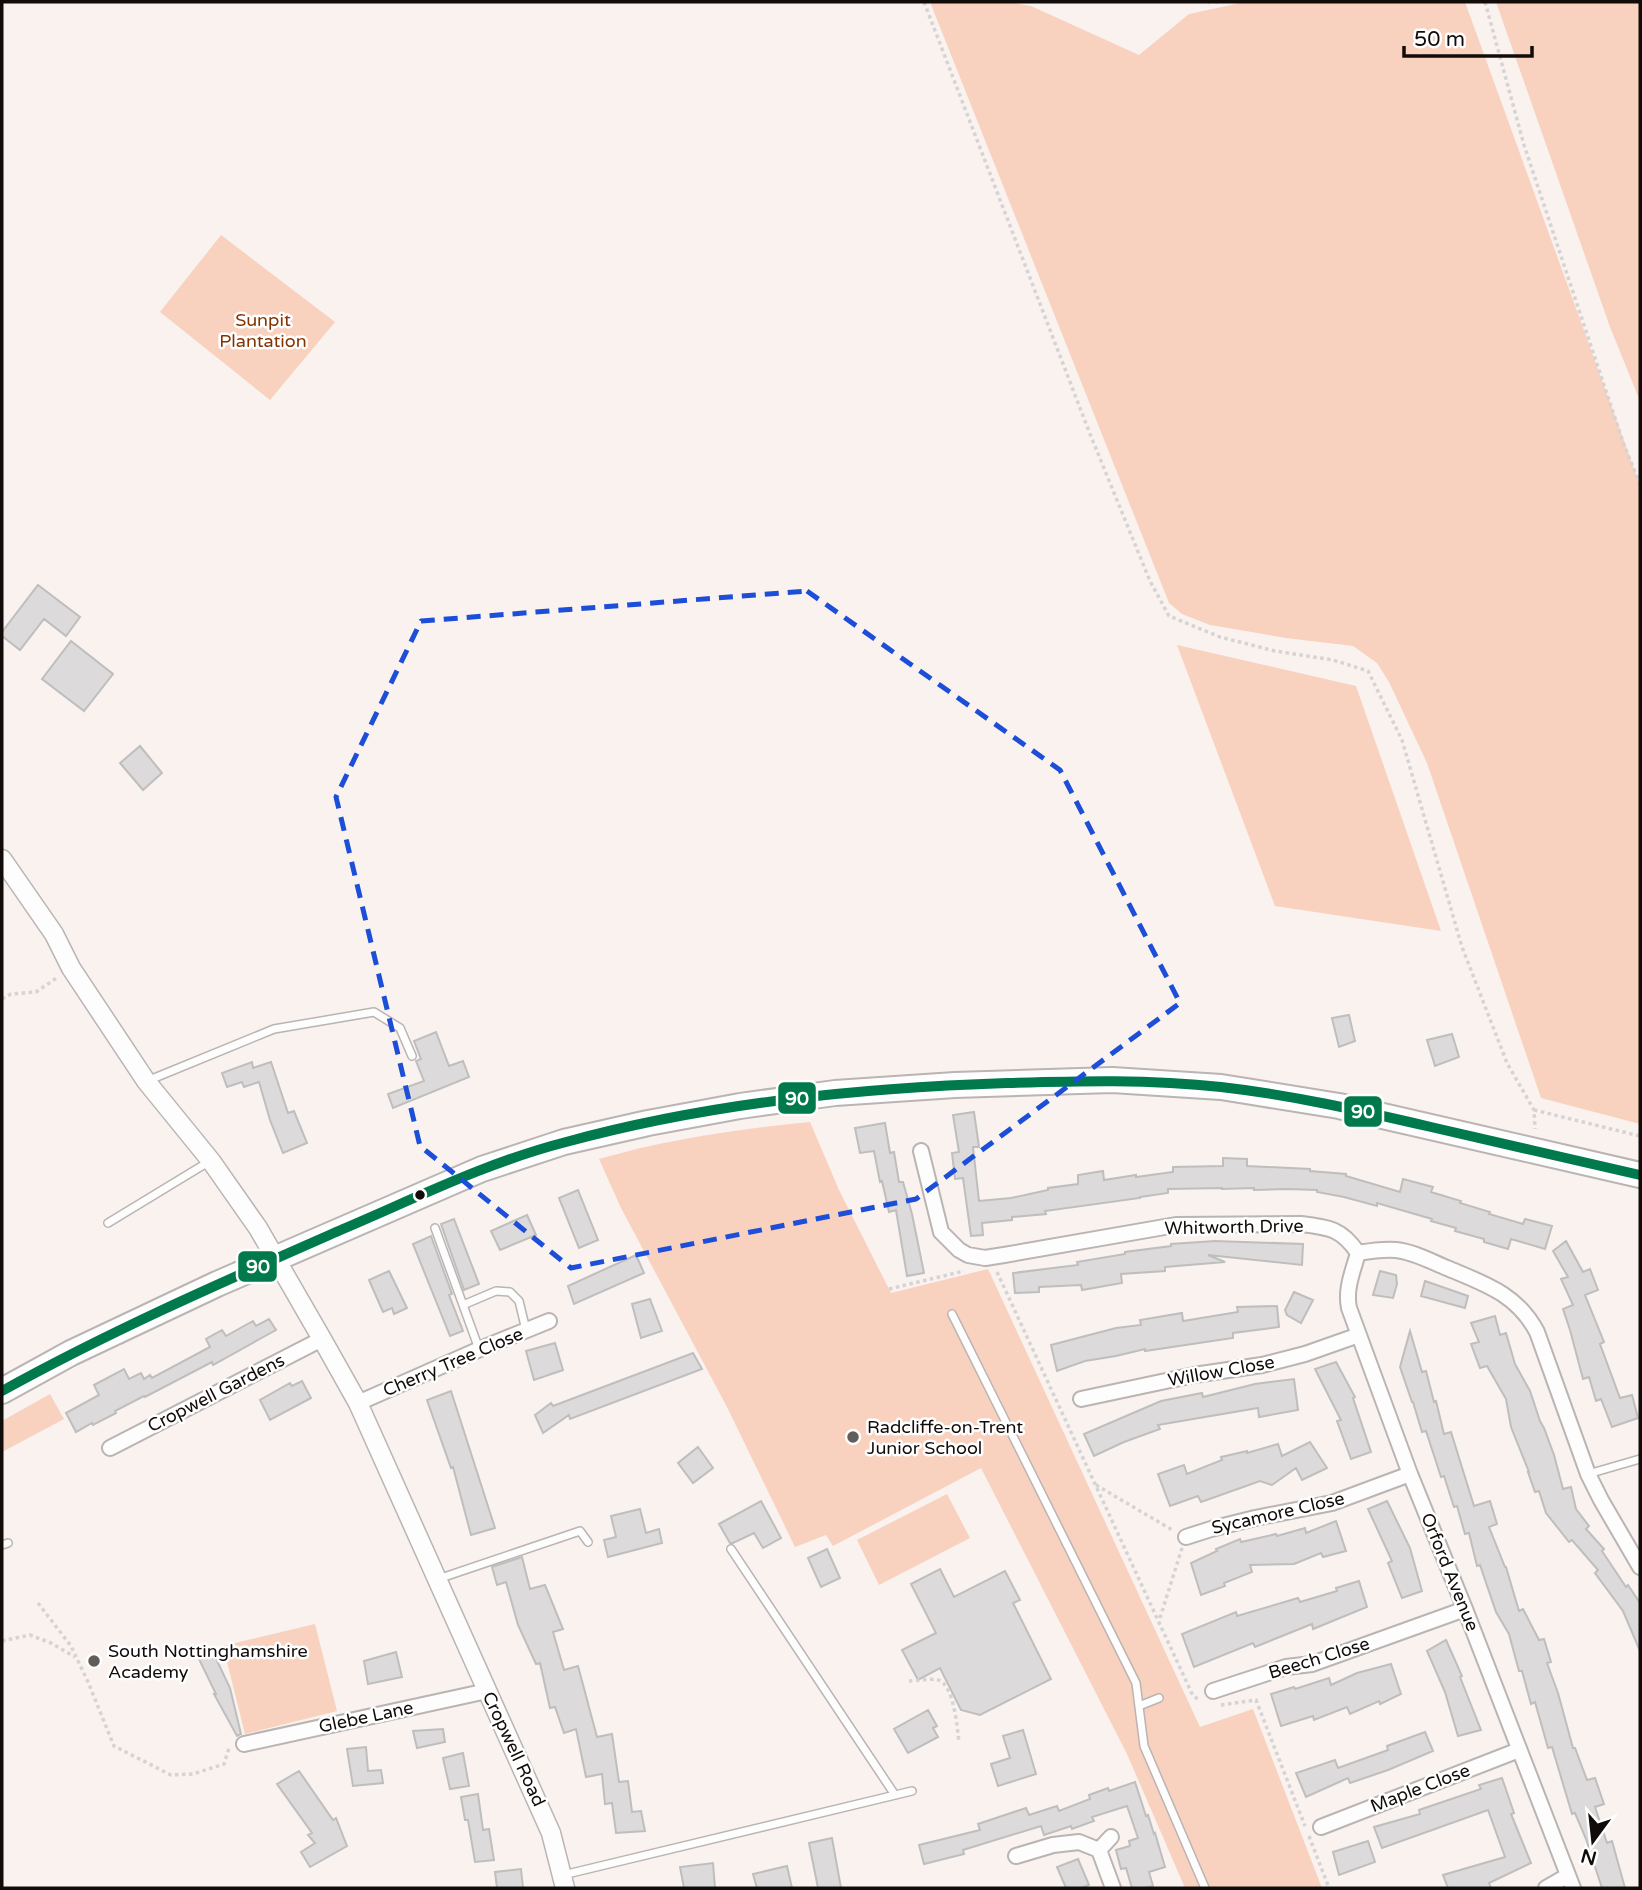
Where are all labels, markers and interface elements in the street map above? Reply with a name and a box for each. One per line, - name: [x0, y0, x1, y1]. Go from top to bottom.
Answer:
- scale bar: [1404, 14, 1532, 58]
- text: 50 m: [1414, 27, 1465, 52]
- park label: Sunpit Plantation: [219, 309, 307, 352]
- line badge: 90: [777, 1081, 817, 1115]
- text: 90: [785, 1088, 809, 1110]
- line badge: 90: [1343, 1095, 1383, 1128]
- text: 90: [1351, 1101, 1375, 1123]
- unlabelled marker: [413, 1188, 427, 1202]
- street label: Whitworth Drive: [1164, 1215, 1304, 1239]
- line badge: 90: [237, 1250, 278, 1283]
- text: 90: [246, 1256, 270, 1278]
- street label: Cherry Tree Close: [380, 1323, 526, 1401]
- street label: Cropwell Gardens: [144, 1349, 288, 1437]
- street label: Willow Close: [1166, 1351, 1276, 1391]
- place label: Radcliffe-on-Trent Junior School: [867, 1416, 1023, 1459]
- marker: Radcliffe-on-Trent Junior School: [845, 1429, 861, 1445]
- street label: Sycamore Close: [1210, 1487, 1346, 1539]
- street label: Orford Avenue: [1416, 1510, 1484, 1634]
- street label: Beech Close: [1266, 1632, 1372, 1684]
- place label: South Nottinghamshire Academy: [108, 1640, 308, 1683]
- marker: South Nottinghamshire Academy: [86, 1653, 102, 1669]
- street label: Cropwell Road: [478, 1688, 550, 1810]
- street label: Glebe Lane: [317, 1696, 415, 1738]
- street label: Maple Close: [1367, 1759, 1473, 1817]
- north arrow: [1558, 1806, 1628, 1876]
- text: N: [1579, 1844, 1599, 1869]

